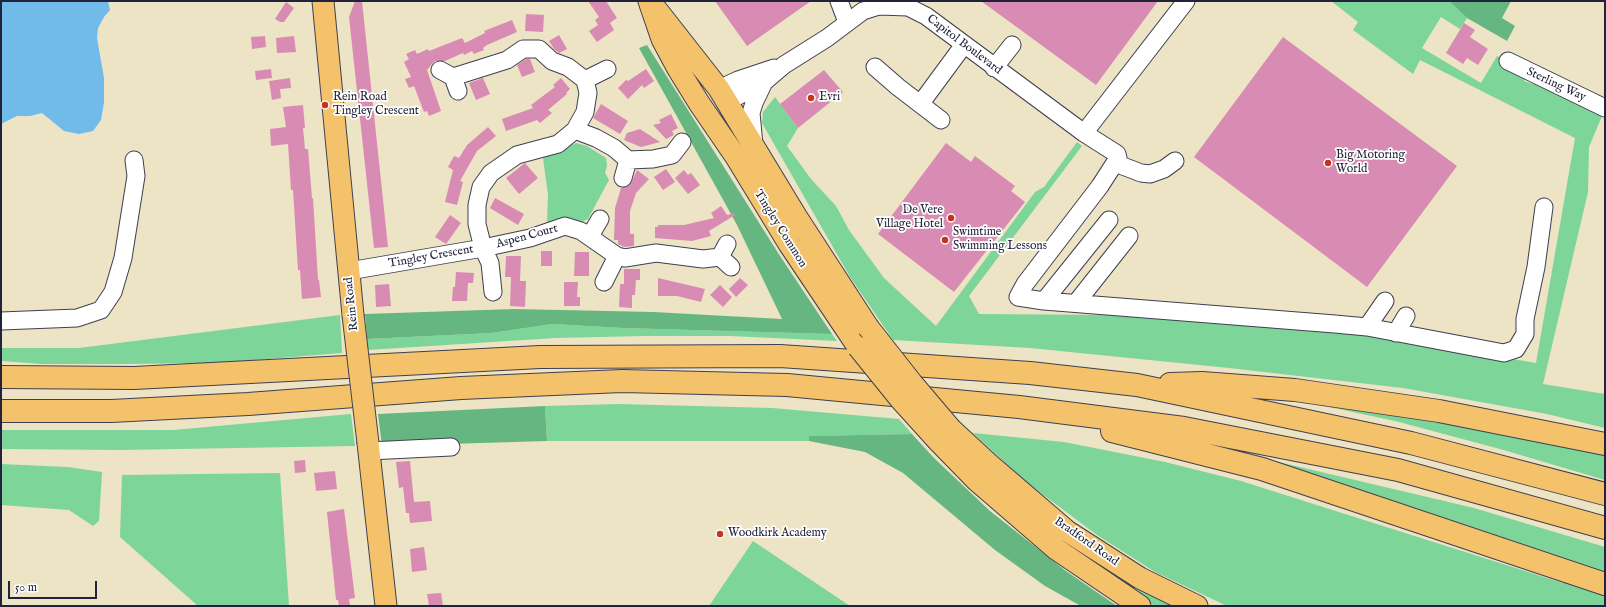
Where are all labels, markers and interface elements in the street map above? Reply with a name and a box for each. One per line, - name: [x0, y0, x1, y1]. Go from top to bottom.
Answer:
- street label: Capitol Boulevard: [924, 12, 1004, 78]
- street label: Sterling Way: [1524, 65, 1588, 105]
- place label: Rein Road Tingley Crescent: [333, 91, 419, 119]
- place label: Evri: [819, 91, 840, 105]
- marker: Evri: [806, 93, 816, 103]
- marker: Rein Road Tingley Crescent: [320, 100, 330, 110]
- place label: Big Motoring World: [1336, 149, 1405, 177]
- marker: Big Motoring World: [1323, 158, 1333, 168]
- street label: Tingley Common: [750, 188, 810, 270]
- place label: De Vere Village Hotel: [876, 204, 943, 232]
- marker: De Vere Village Hotel: [946, 213, 956, 223]
- street label: Aspen Court: [495, 222, 559, 252]
- place label: Swimtime Swimming Lessons: [953, 226, 1047, 254]
- marker: Swimtime Swimming Lessons: [940, 235, 950, 245]
- street label: Tingley Crescent: [387, 242, 475, 272]
- street label: Rein Road: [342, 276, 362, 332]
- street label: Bradford Road: [1051, 515, 1121, 569]
- place label: Woodkirk Academy: [728, 527, 827, 541]
- marker: Woodkirk Academy: [715, 529, 725, 539]
- scale bar: [10, 573, 99, 599]
- text: 50 m: [15, 580, 37, 595]

